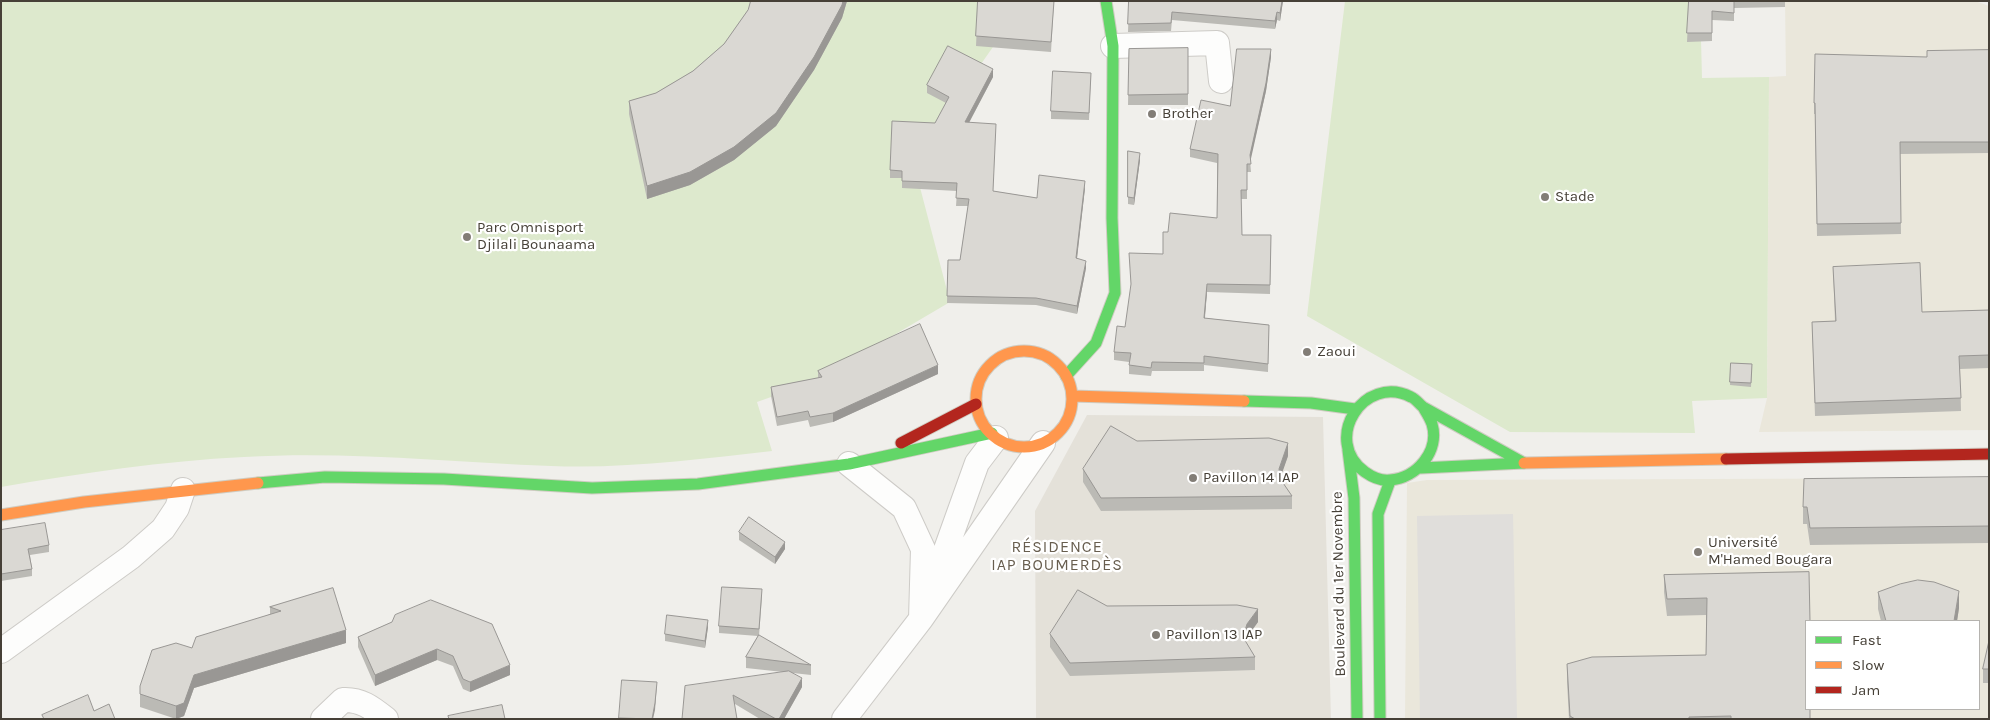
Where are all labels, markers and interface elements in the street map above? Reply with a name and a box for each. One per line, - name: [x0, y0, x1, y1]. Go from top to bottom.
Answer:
- place label: Brother: [1162, 105, 1213, 123]
- marker: Brother: [1146, 108, 1158, 120]
- place label: Stade: [1555, 188, 1595, 206]
- marker: Stade: [1539, 191, 1551, 203]
- place label: Parc Omnisport Djilali Bounaama: [477, 219, 595, 254]
- marker: Parc Omnisport Djilali Bounaama: [461, 231, 473, 243]
- place label: Zaoui: [1317, 343, 1356, 361]
- marker: Zaoui: [1301, 346, 1313, 358]
- place label: Pavillon 14 IAP: [1203, 469, 1299, 487]
- marker: Pavillon 14 IAP: [1187, 472, 1199, 484]
- street label: Boulevard du 1er Novembre: [1328, 491, 1350, 677]
- place label: Université M'Hamed Bougara: [1708, 534, 1832, 569]
- district label: RÉSIDENCE IAP BOUMERDÈS: [990, 537, 1124, 575]
- marker: Université M'Hamed Bougara: [1692, 546, 1704, 558]
- legend: [1805, 620, 1980, 710]
- place label: Pavillon 13 IAP: [1166, 626, 1262, 644]
- marker: Pavillon 13 IAP: [1150, 629, 1162, 641]
- text: Fast: [1852, 631, 1881, 649]
- text: Slow: [1852, 656, 1884, 674]
- text: Jam: [1852, 681, 1880, 699]

